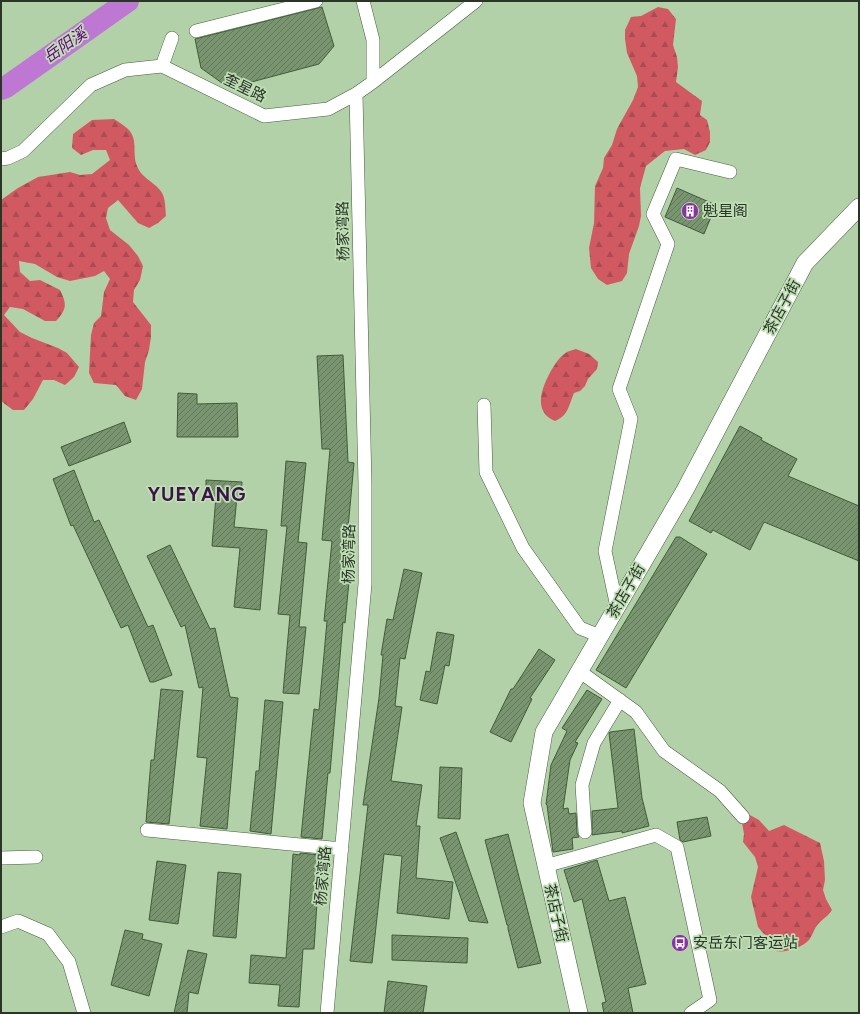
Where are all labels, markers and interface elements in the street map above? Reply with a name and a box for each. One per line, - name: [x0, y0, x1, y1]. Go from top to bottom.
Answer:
- water label: 岳阳溪: [40, 22, 92, 67]
- street label: 奎星路: [221, 70, 269, 106]
- street label: 杨家湾路: [333, 201, 353, 261]
- building icon: 魁星阁: [680, 201, 700, 221]
- place label: 魁星阁: [703, 202, 748, 220]
- street label: 茶店子街: [760, 276, 804, 338]
- district label: YUEYANG: [148, 483, 246, 506]
- street label: 杨家湾路: [339, 524, 359, 584]
- street label: 茶店子街: [603, 561, 649, 621]
- street label: 杨家湾路: [311, 845, 335, 907]
- street label: 茶店子街: [540, 882, 572, 944]
- bus stop icon: 安岳东门客运站: [670, 933, 690, 953]
- place label: 安岳东门客运站: [693, 934, 798, 952]

